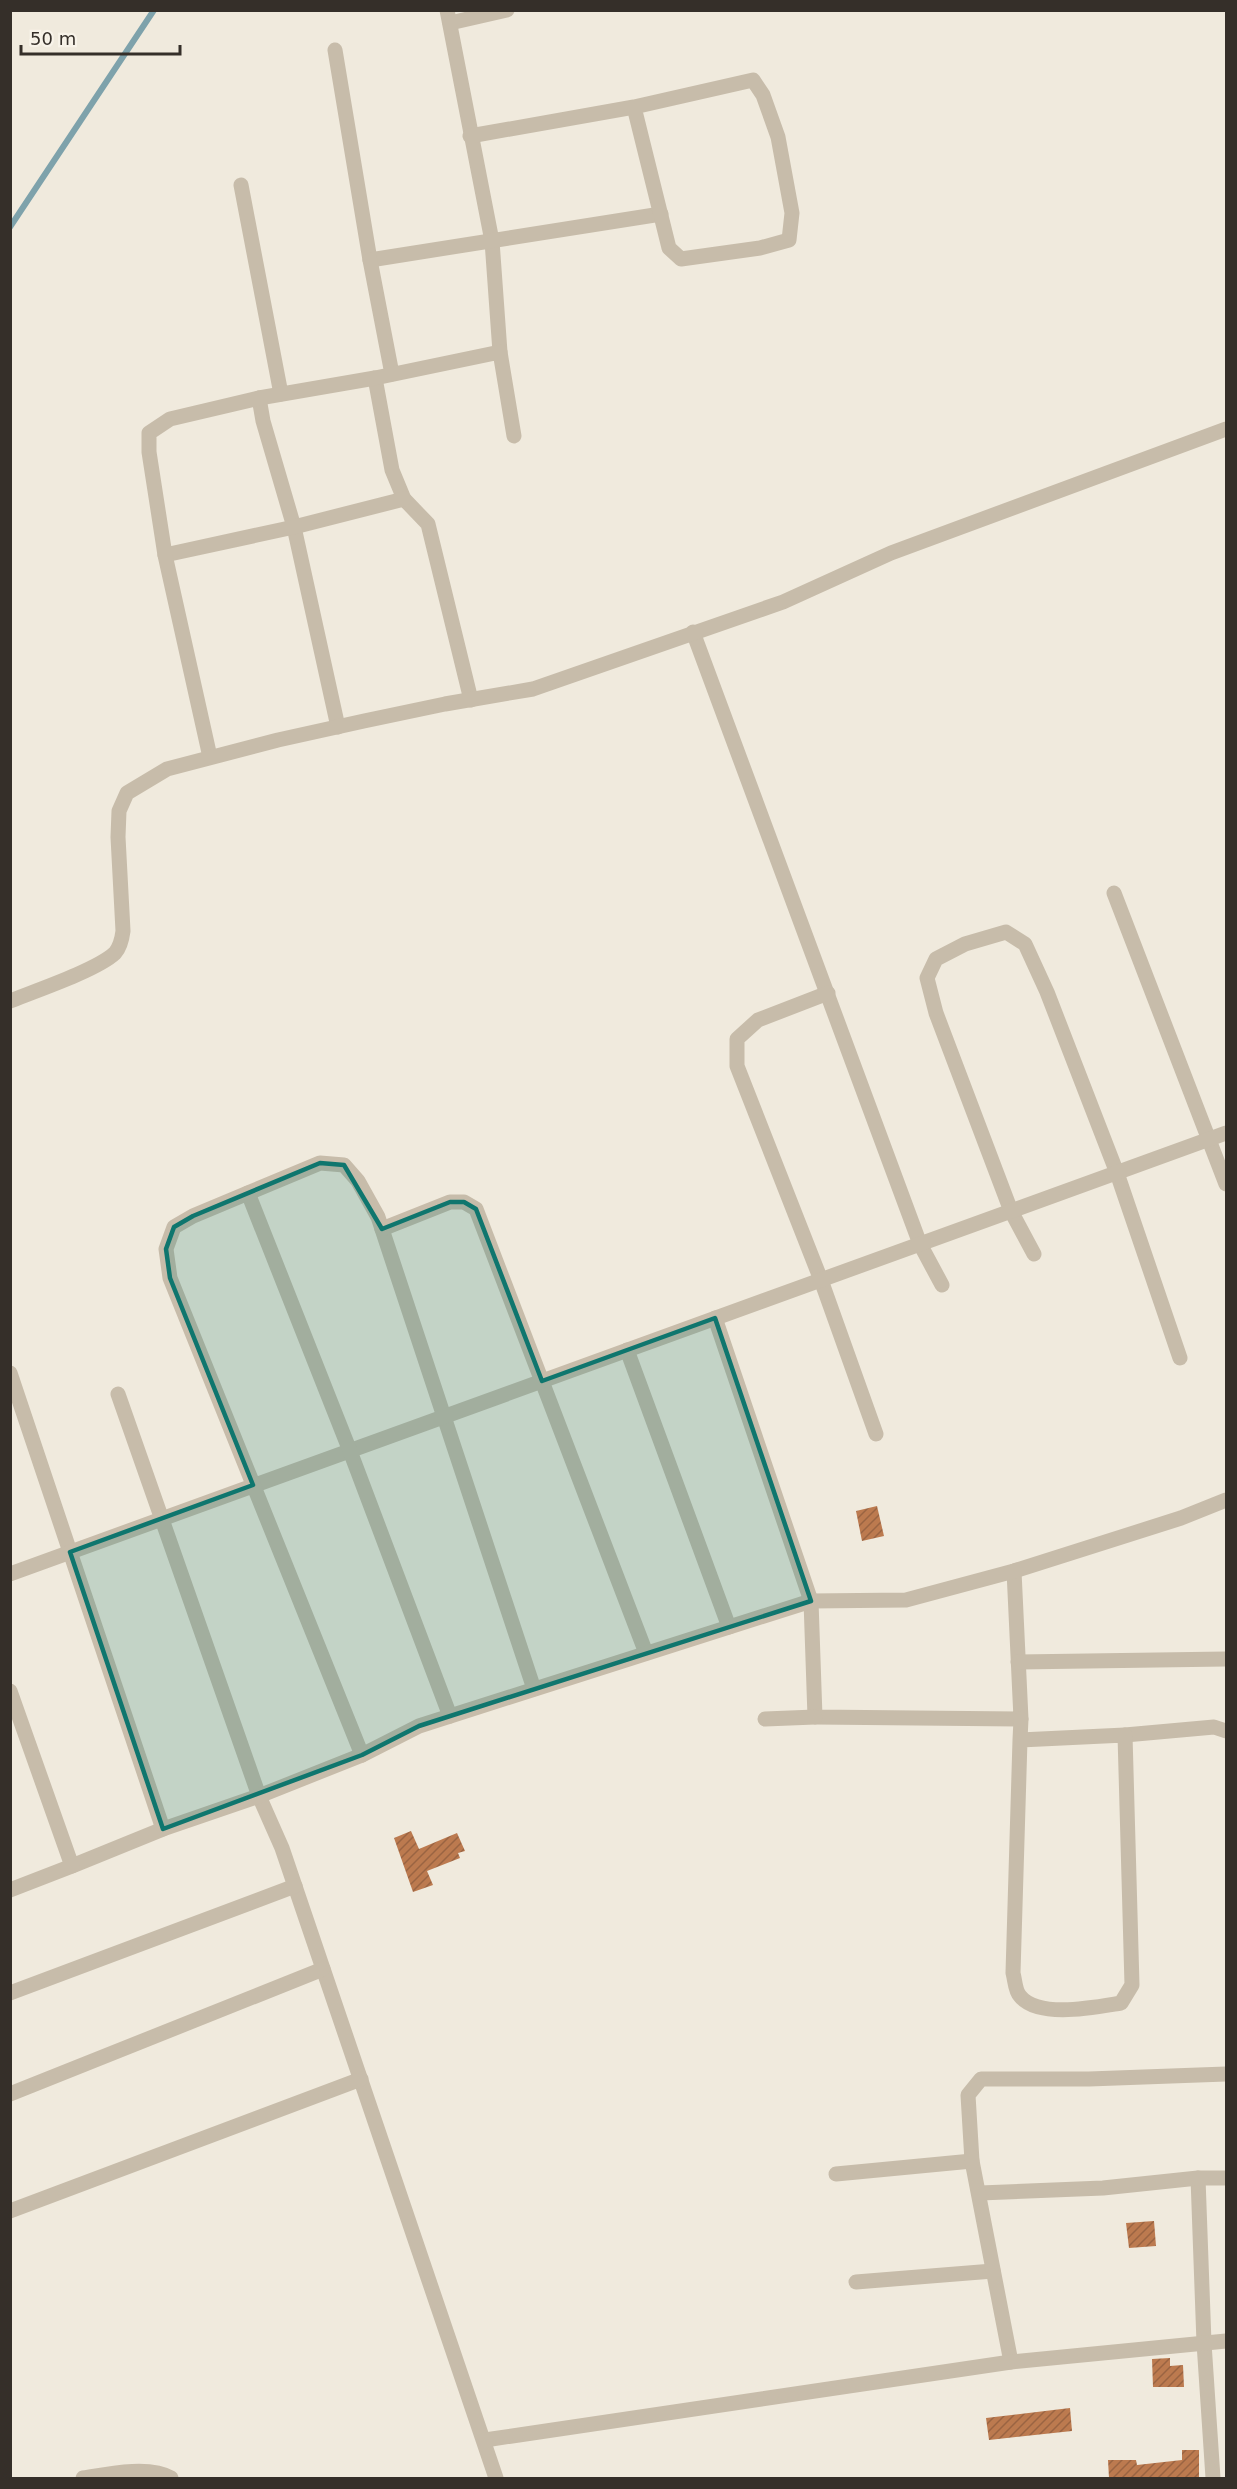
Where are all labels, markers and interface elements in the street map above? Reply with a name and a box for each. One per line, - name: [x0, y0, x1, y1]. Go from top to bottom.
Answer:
- scale bar: [21, 18, 180, 56]
- text: 50 m: [30, 28, 76, 49]

